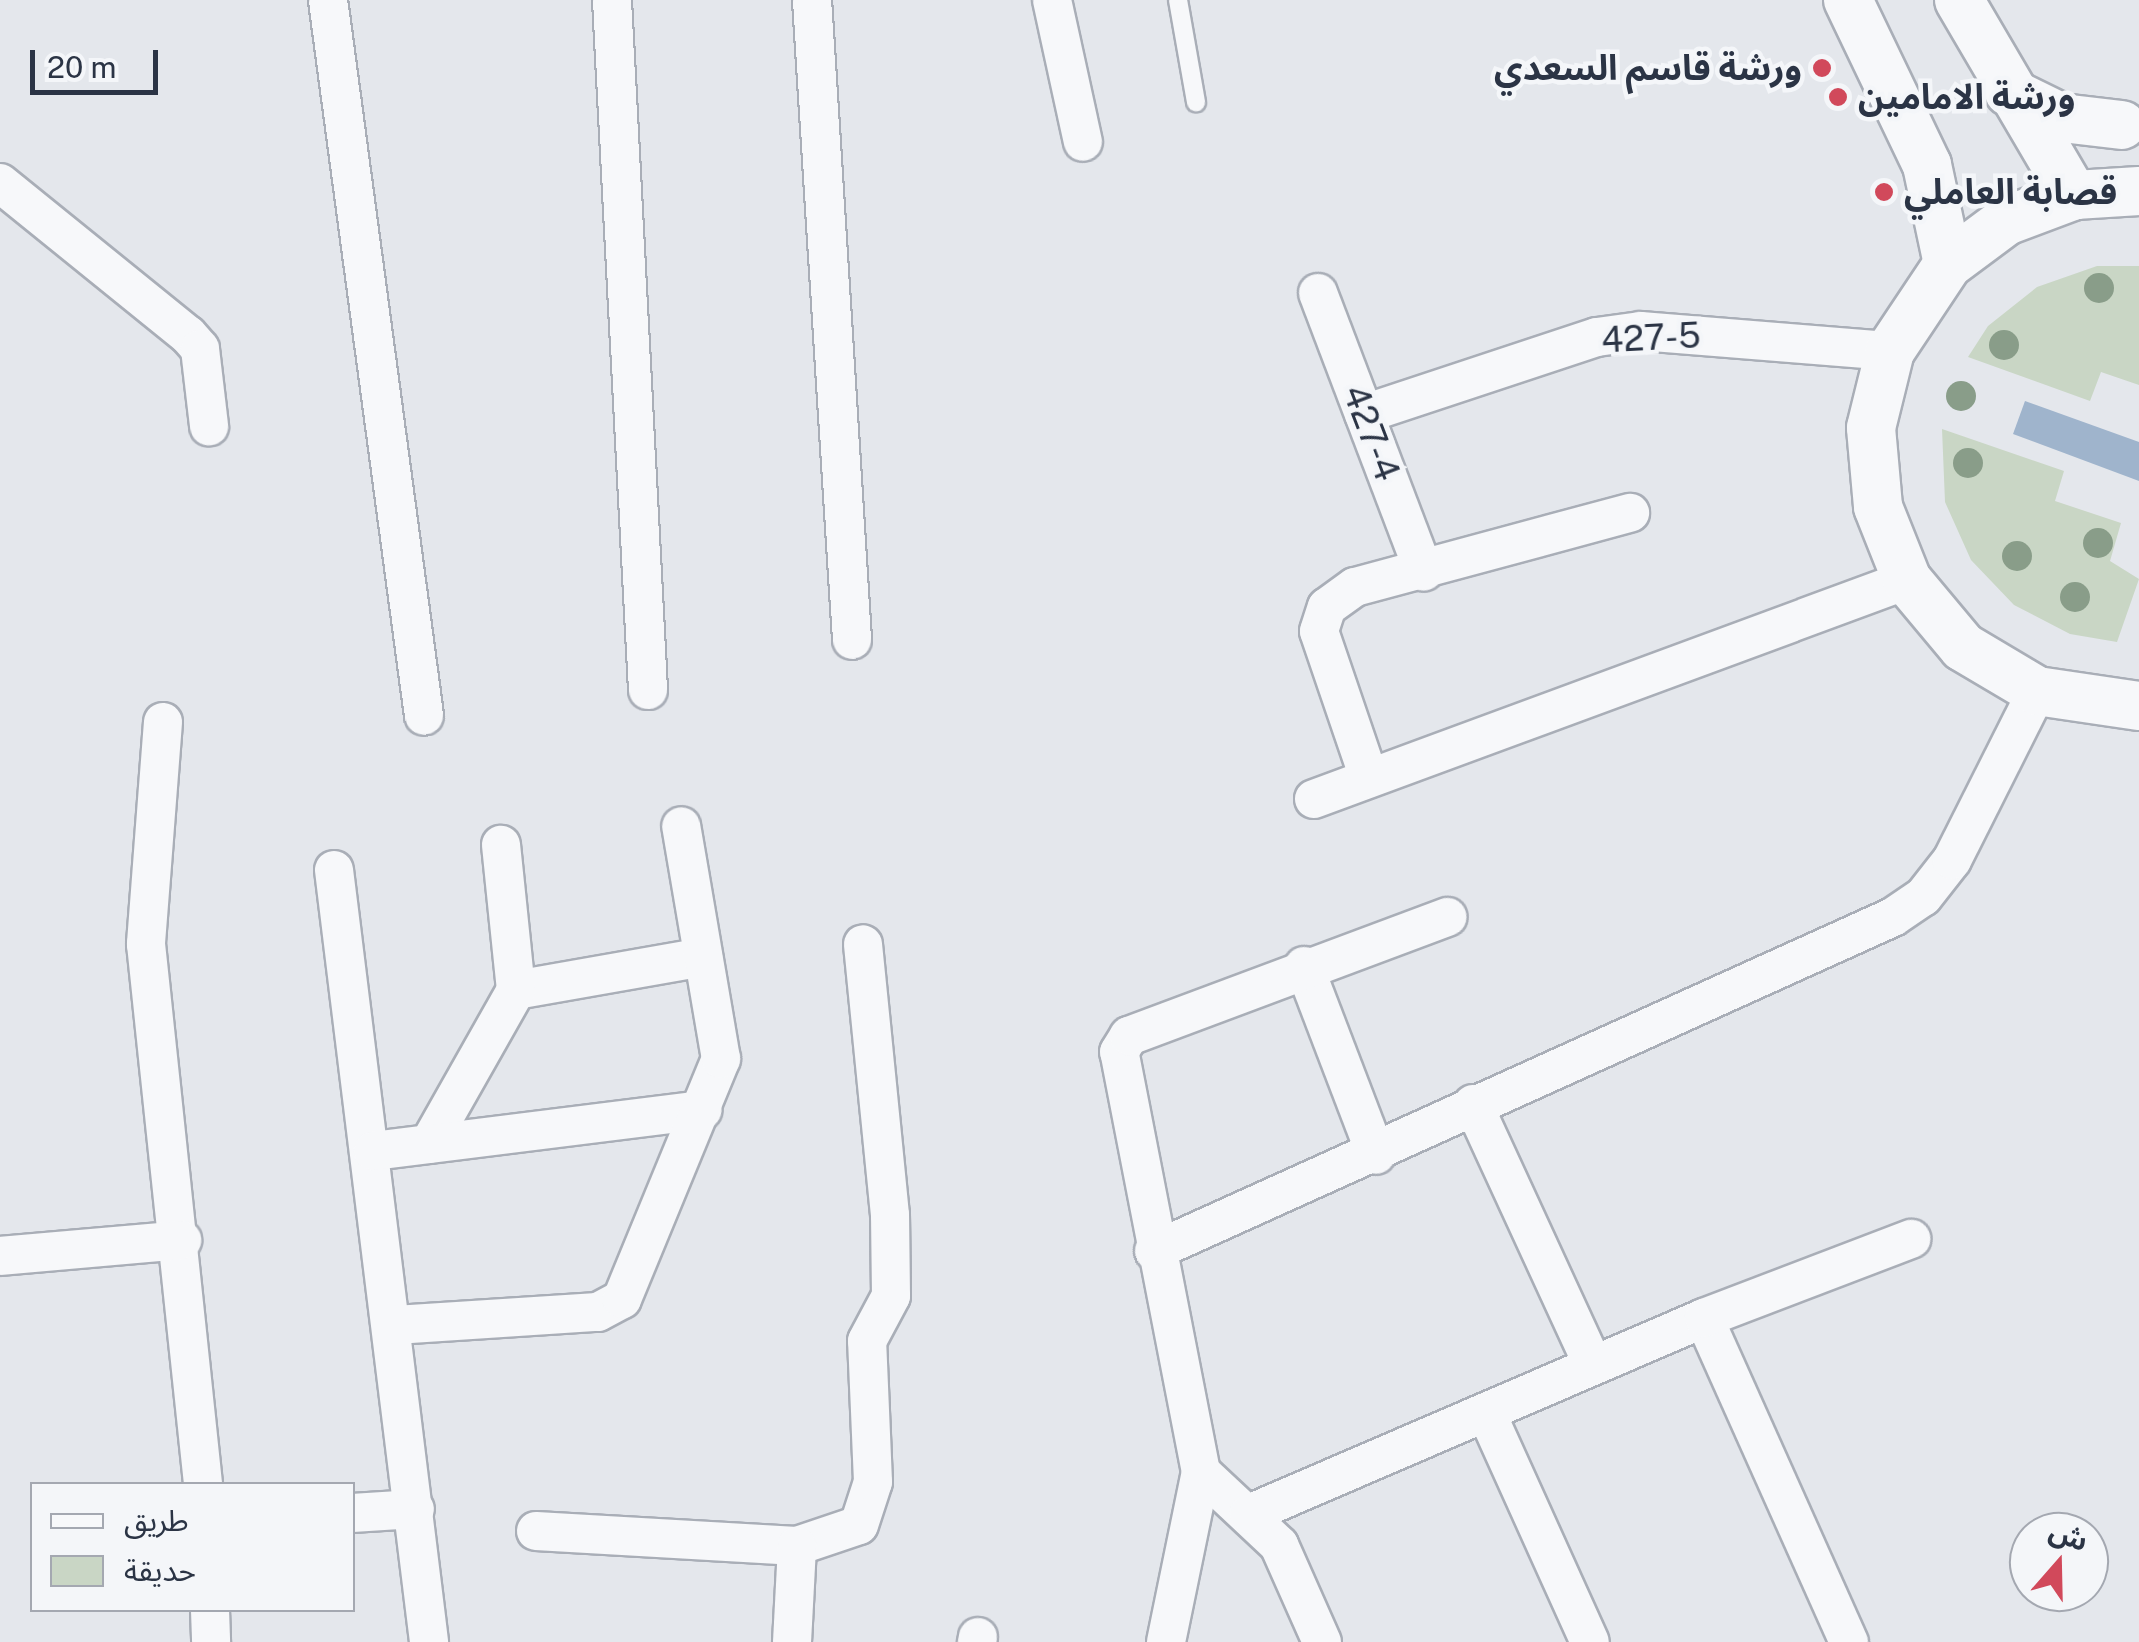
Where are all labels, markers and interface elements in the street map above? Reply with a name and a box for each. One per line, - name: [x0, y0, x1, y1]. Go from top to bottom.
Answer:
- scale bar: [35, 30, 162, 92]
- place label: ورشة قاسم السعدي: [1494, 47, 1802, 89]
- text: 20 m: [47, 49, 116, 85]
- marker: ورشة قاسم السعدي: [1811, 57, 1833, 79]
- place label: ورشة الامامين: [1858, 76, 2075, 118]
- marker: ورشة الامامين: [1827, 86, 1849, 108]
- place label: قصابة العاملي: [1904, 171, 2117, 213]
- marker: قصابة العاملي: [1873, 181, 1895, 203]
- street label: 427-5: [1600, 314, 1702, 362]
- street label: 427-4: [1334, 379, 1408, 487]
- legend: [30, 1482, 355, 1612]
- text: طريق: [124, 1502, 189, 1538]
- north arrow: [2009, 1512, 2109, 1612]
- text: ش: [2045, 1513, 2092, 1557]
- text: حديقة: [124, 1552, 196, 1588]

